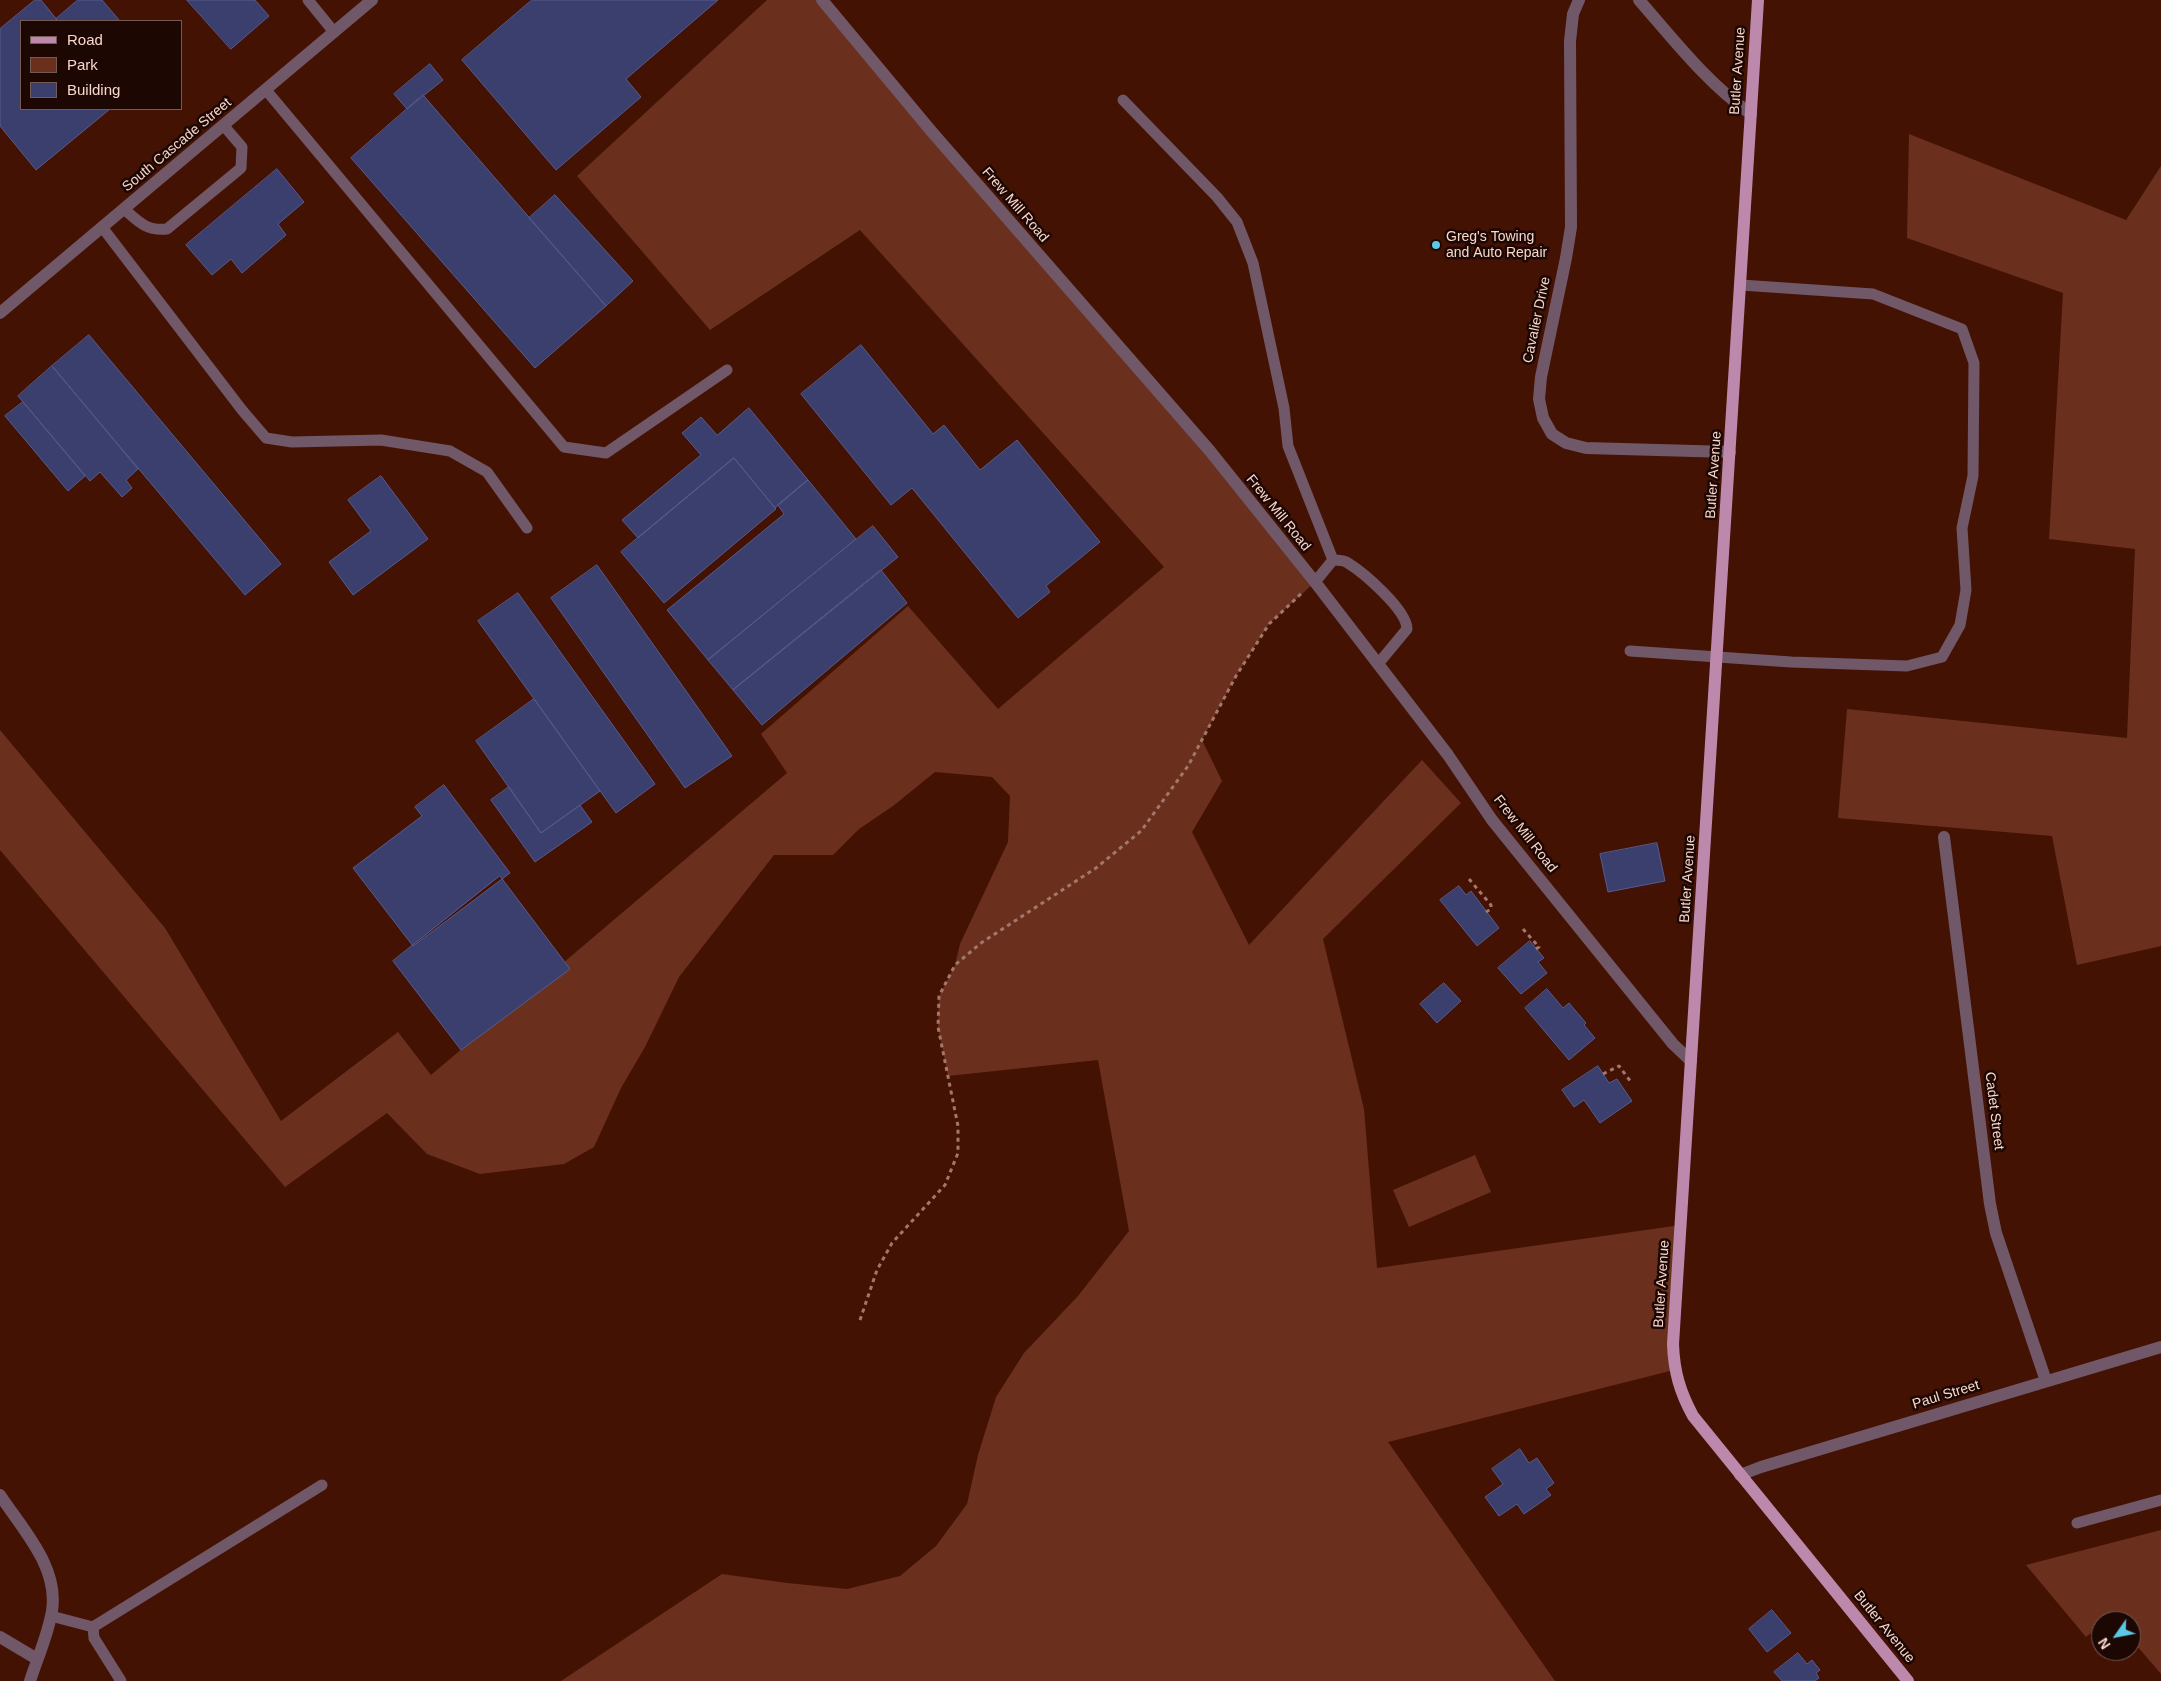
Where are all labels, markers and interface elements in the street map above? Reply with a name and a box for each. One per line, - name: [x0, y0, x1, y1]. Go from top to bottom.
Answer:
- legend: [20, 20, 182, 110]
- street label: Butler Avenue: [1727, 27, 1749, 115]
- text: Road: [67, 31, 103, 48]
- text: Park: [67, 56, 98, 73]
- text: Building: [67, 81, 120, 98]
- street label: South Cascade Street: [119, 95, 235, 195]
- street label: Frew Mill Road: [978, 164, 1052, 246]
- place label: Greg's Towing and Auto Repair: [1446, 229, 1547, 262]
- marker: Greg's Towing and Auto Repair: [1430, 239, 1442, 251]
- street label: Cavalier Drive: [1520, 275, 1554, 365]
- street label: Butler Avenue: [1703, 431, 1725, 519]
- street label: Frew Mill Road: [1242, 471, 1314, 555]
- street label: Frew Mill Road: [1490, 792, 1560, 876]
- street label: Butler Avenue: [1677, 835, 1699, 923]
- street label: Cadet Street: [1981, 1071, 2007, 1151]
- street label: Butler Avenue: [1651, 1240, 1673, 1328]
- street label: Paul Street: [1910, 1377, 1982, 1413]
- street label: Butler Avenue: [1850, 1588, 1918, 1666]
- north arrow: [2091, 1611, 2141, 1661]
- text: N: [2095, 1635, 2114, 1652]

